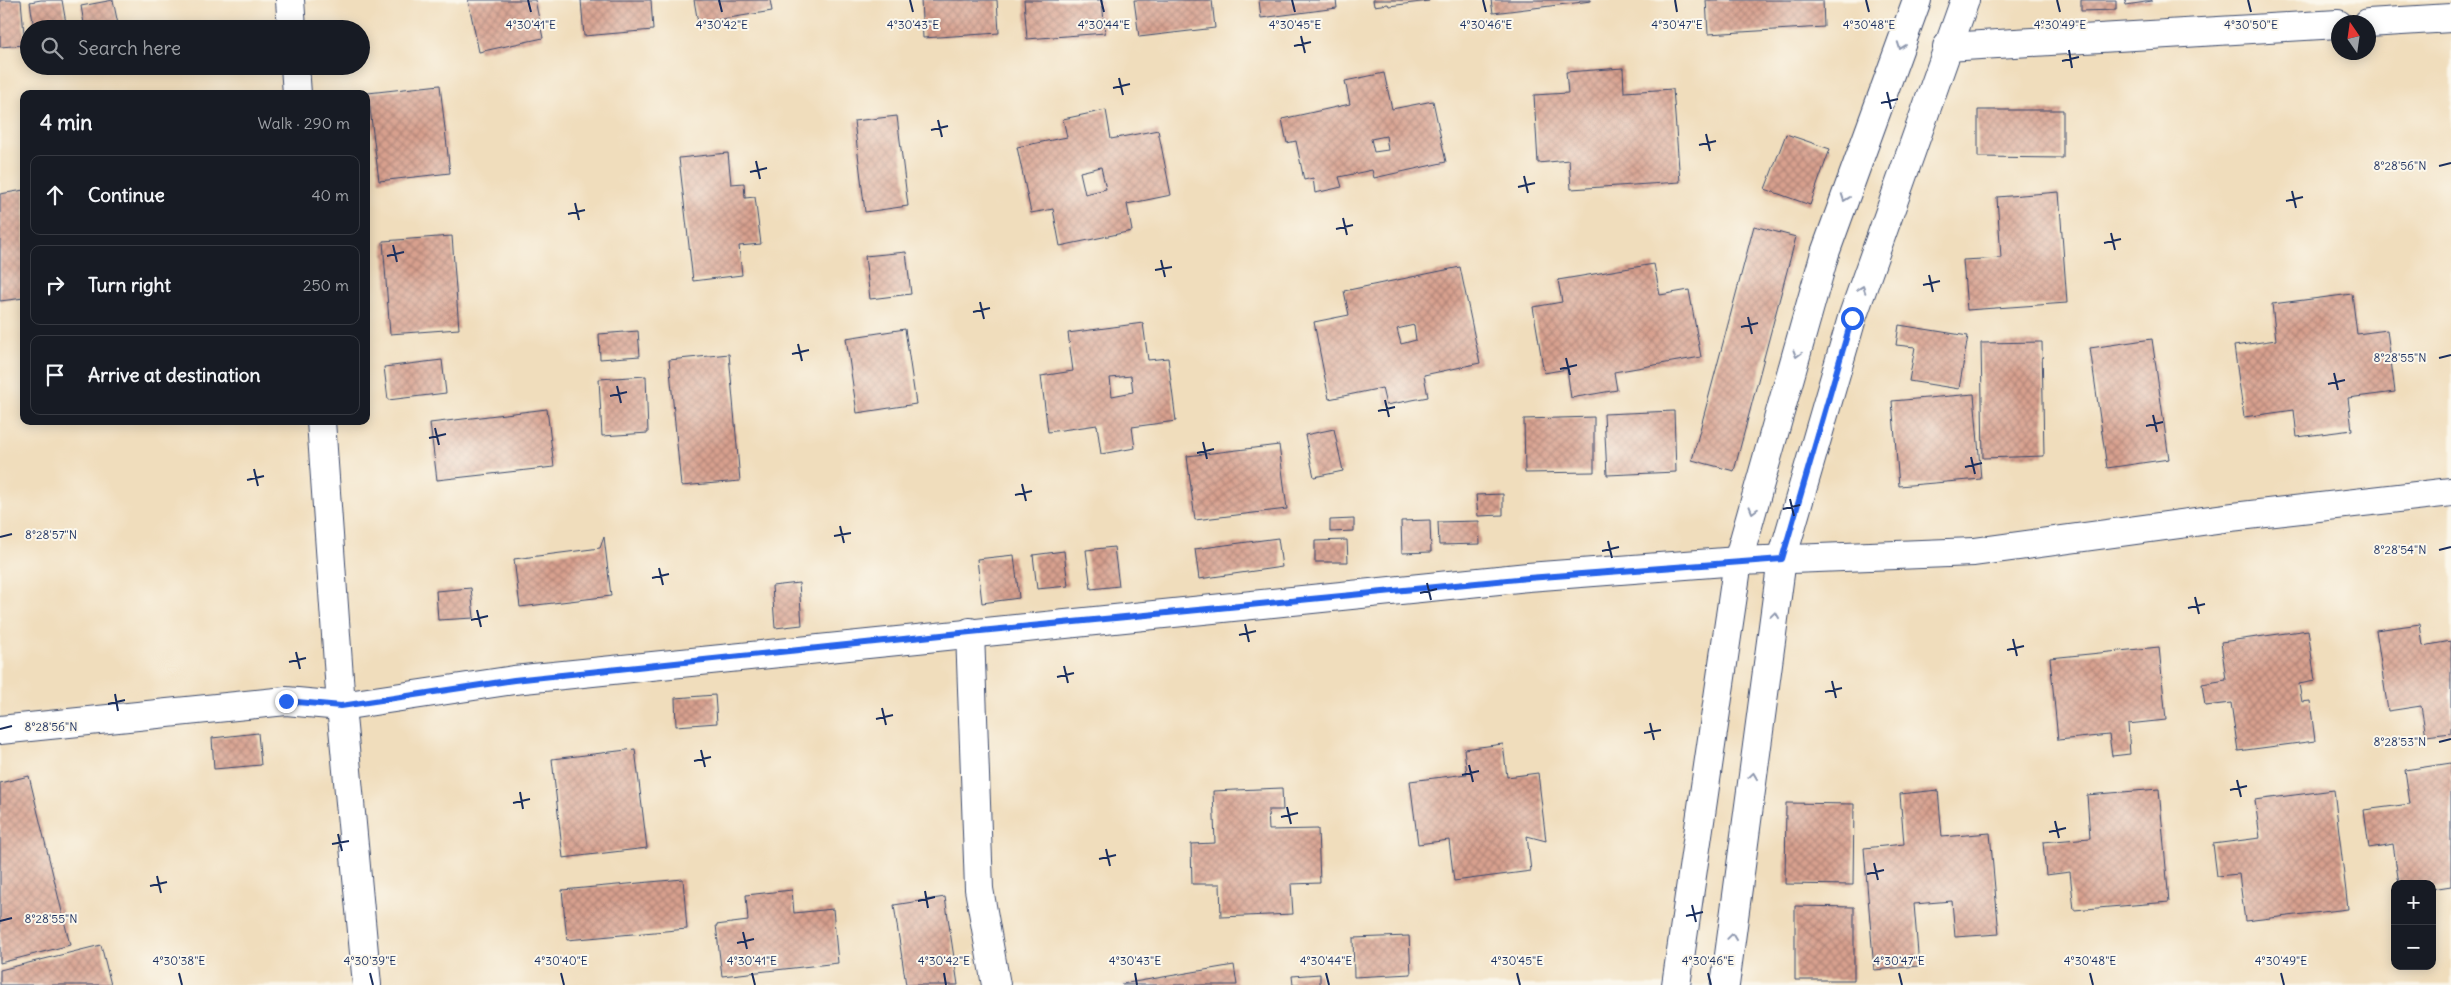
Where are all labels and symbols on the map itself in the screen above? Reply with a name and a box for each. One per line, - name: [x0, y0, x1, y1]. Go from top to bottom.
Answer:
- north arrow: [2331, 15, 2376, 60]
- text: 4°30'41"E: [506, 17, 556, 32]
- text: 4°30'42"E: [696, 17, 748, 32]
- text: 4°30'43"E: [887, 17, 939, 32]
- text: 4°30'44"E: [1078, 17, 1130, 32]
- text: 4°30'45"E: [1269, 17, 1321, 32]
- text: 4°30'46"E: [1460, 17, 1512, 32]
- text: 4°30'47"E: [1651, 17, 1703, 32]
- text: 4°30'48"E: [1843, 17, 1895, 32]
- text: 4°30'49"E: [2034, 17, 2086, 32]
- text: 4°30'50"E: [2224, 17, 2278, 32]
- one-way arrow: [1897, 41, 1907, 50]
- text: 8°28'56"N: [2374, 158, 2426, 173]
- one-way arrow: [1841, 194, 1851, 202]
- one-way arrow: [1856, 286, 1866, 294]
- route start: [1841, 307, 1864, 330]
- one-way arrow: [1792, 349, 1802, 357]
- text: 8°28'55"N: [2374, 350, 2426, 365]
- one-way arrow: [1748, 505, 1758, 514]
- text: 8°28'57"N: [25, 527, 77, 542]
- text: 8°28'54"N: [2374, 542, 2426, 557]
- one-way arrow: [1769, 610, 1779, 619]
- route end: [275, 690, 298, 713]
- text: 8°28'56"N: [25, 719, 77, 734]
- text: 8°28'53"N: [2374, 734, 2426, 749]
- one-way arrow: [1747, 771, 1758, 779]
- text: 8°28'55"N: [25, 911, 77, 926]
- one-way arrow: [1726, 932, 1737, 940]
- text: 4°30'38"E: [153, 953, 205, 968]
- text: 4°30'39"E: [344, 953, 396, 968]
- text: 4°30'40"E: [534, 953, 588, 968]
- text: 4°30'41"E: [727, 953, 777, 968]
- text: 4°30'42"E: [918, 953, 970, 968]
- text: 4°30'43"E: [1109, 953, 1161, 968]
- text: 4°30'44"E: [1300, 953, 1352, 968]
- text: 4°30'45"E: [1491, 953, 1543, 968]
- text: 4°30'46"E: [1682, 953, 1734, 968]
- text: 4°30'47"E: [1873, 953, 1925, 968]
- text: 4°30'48"E: [2064, 953, 2116, 968]
- text: 4°30'49"E: [2255, 953, 2307, 968]

